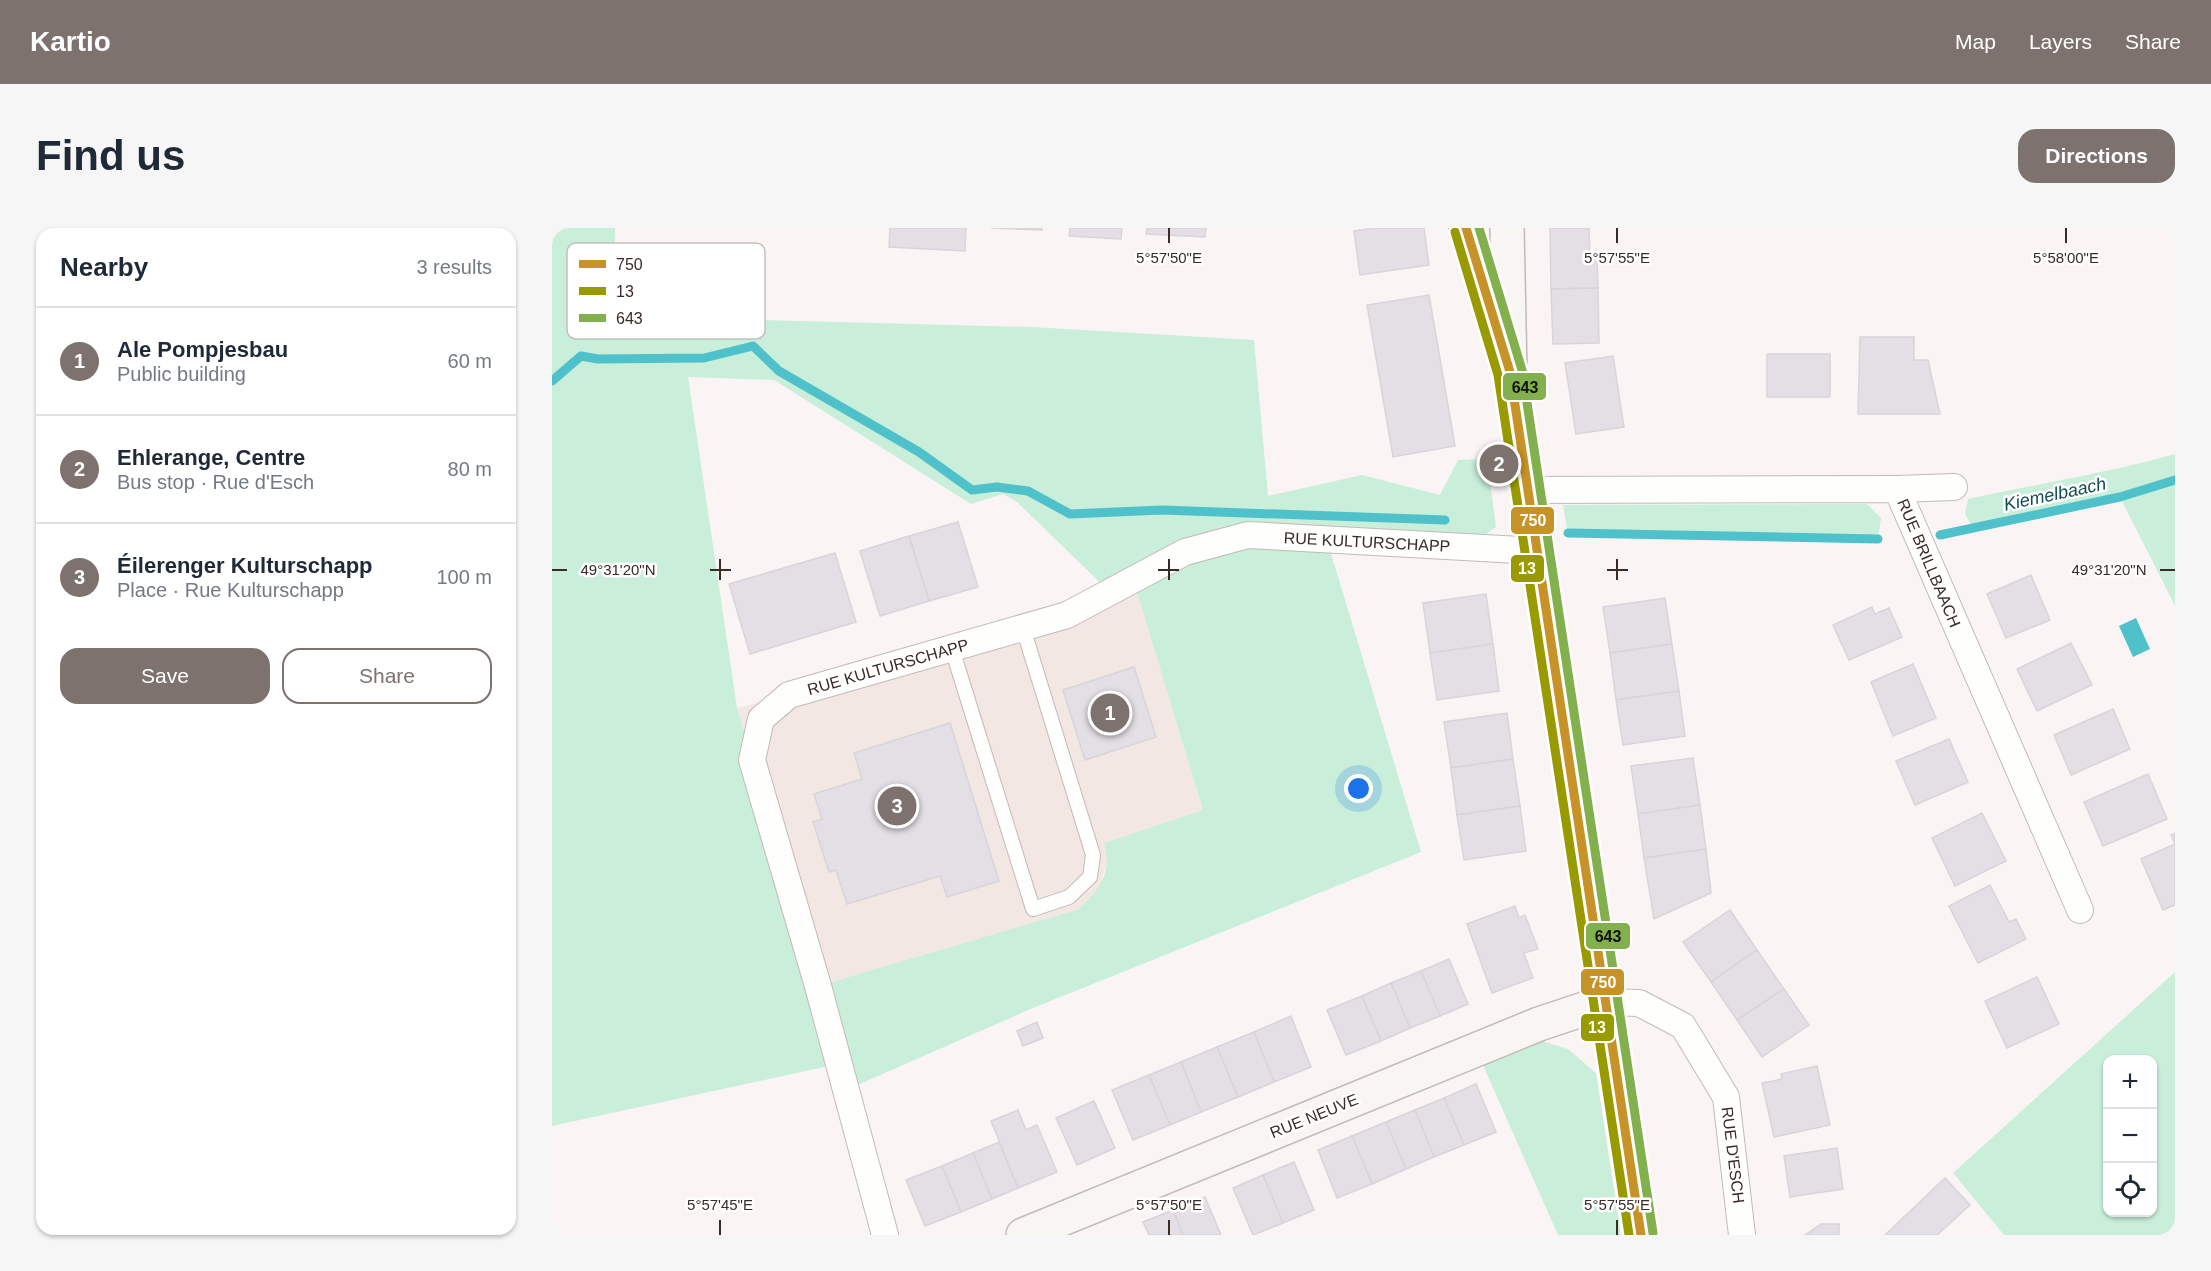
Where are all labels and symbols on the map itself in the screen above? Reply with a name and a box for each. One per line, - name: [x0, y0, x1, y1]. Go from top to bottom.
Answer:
- legend: [567, 243, 765, 339]
- text: 5°57'50"E: [1136, 249, 1202, 266]
- text: 5°57'55"E: [1584, 249, 1650, 266]
- text: 5°58'00"E: [2033, 249, 2099, 266]
- text: 750: [616, 256, 643, 273]
- text: 13: [616, 283, 634, 300]
- text: 643: [616, 310, 643, 327]
- line badge: 643: [1502, 372, 1547, 401]
- text: 643: [1512, 379, 1538, 396]
- pin: 2: [1480, 442, 1518, 486]
- water label: Kiemelbaach: [2002, 473, 2108, 515]
- street label: RUE BRILLBAACH: [1894, 496, 1964, 630]
- line badge: 750: [1510, 506, 1555, 535]
- text: 750: [1520, 512, 1546, 529]
- street label: RUE KULTURSCHAPP: [1283, 529, 1451, 555]
- line badge: 13: [1510, 554, 1545, 583]
- text: 13: [1518, 560, 1536, 577]
- text: 49°31'20"N: [580, 561, 656, 578]
- text: 49°31'20"N: [2071, 561, 2147, 578]
- street label: RUE KULTURSCHAPP: [805, 636, 971, 698]
- pin: 1: [1090, 690, 1130, 736]
- your location: [1344, 774, 1373, 803]
- pin: 3: [878, 784, 916, 828]
- line badge: 643: [1585, 922, 1631, 950]
- text: 643: [1595, 928, 1621, 945]
- line badge: 750: [1580, 968, 1625, 996]
- text: 750: [1590, 974, 1616, 991]
- line badge: 13: [1580, 1013, 1615, 1042]
- text: 13: [1588, 1019, 1606, 1036]
- street label: RUE NEUVE: [1268, 1091, 1360, 1141]
- street label: RUE D'ESCH: [1719, 1106, 1747, 1204]
- text: 5°57'45"E: [687, 1196, 753, 1213]
- text: 5°57'50"E: [1136, 1196, 1202, 1213]
- text: 5°57'55"E: [1584, 1196, 1650, 1213]

